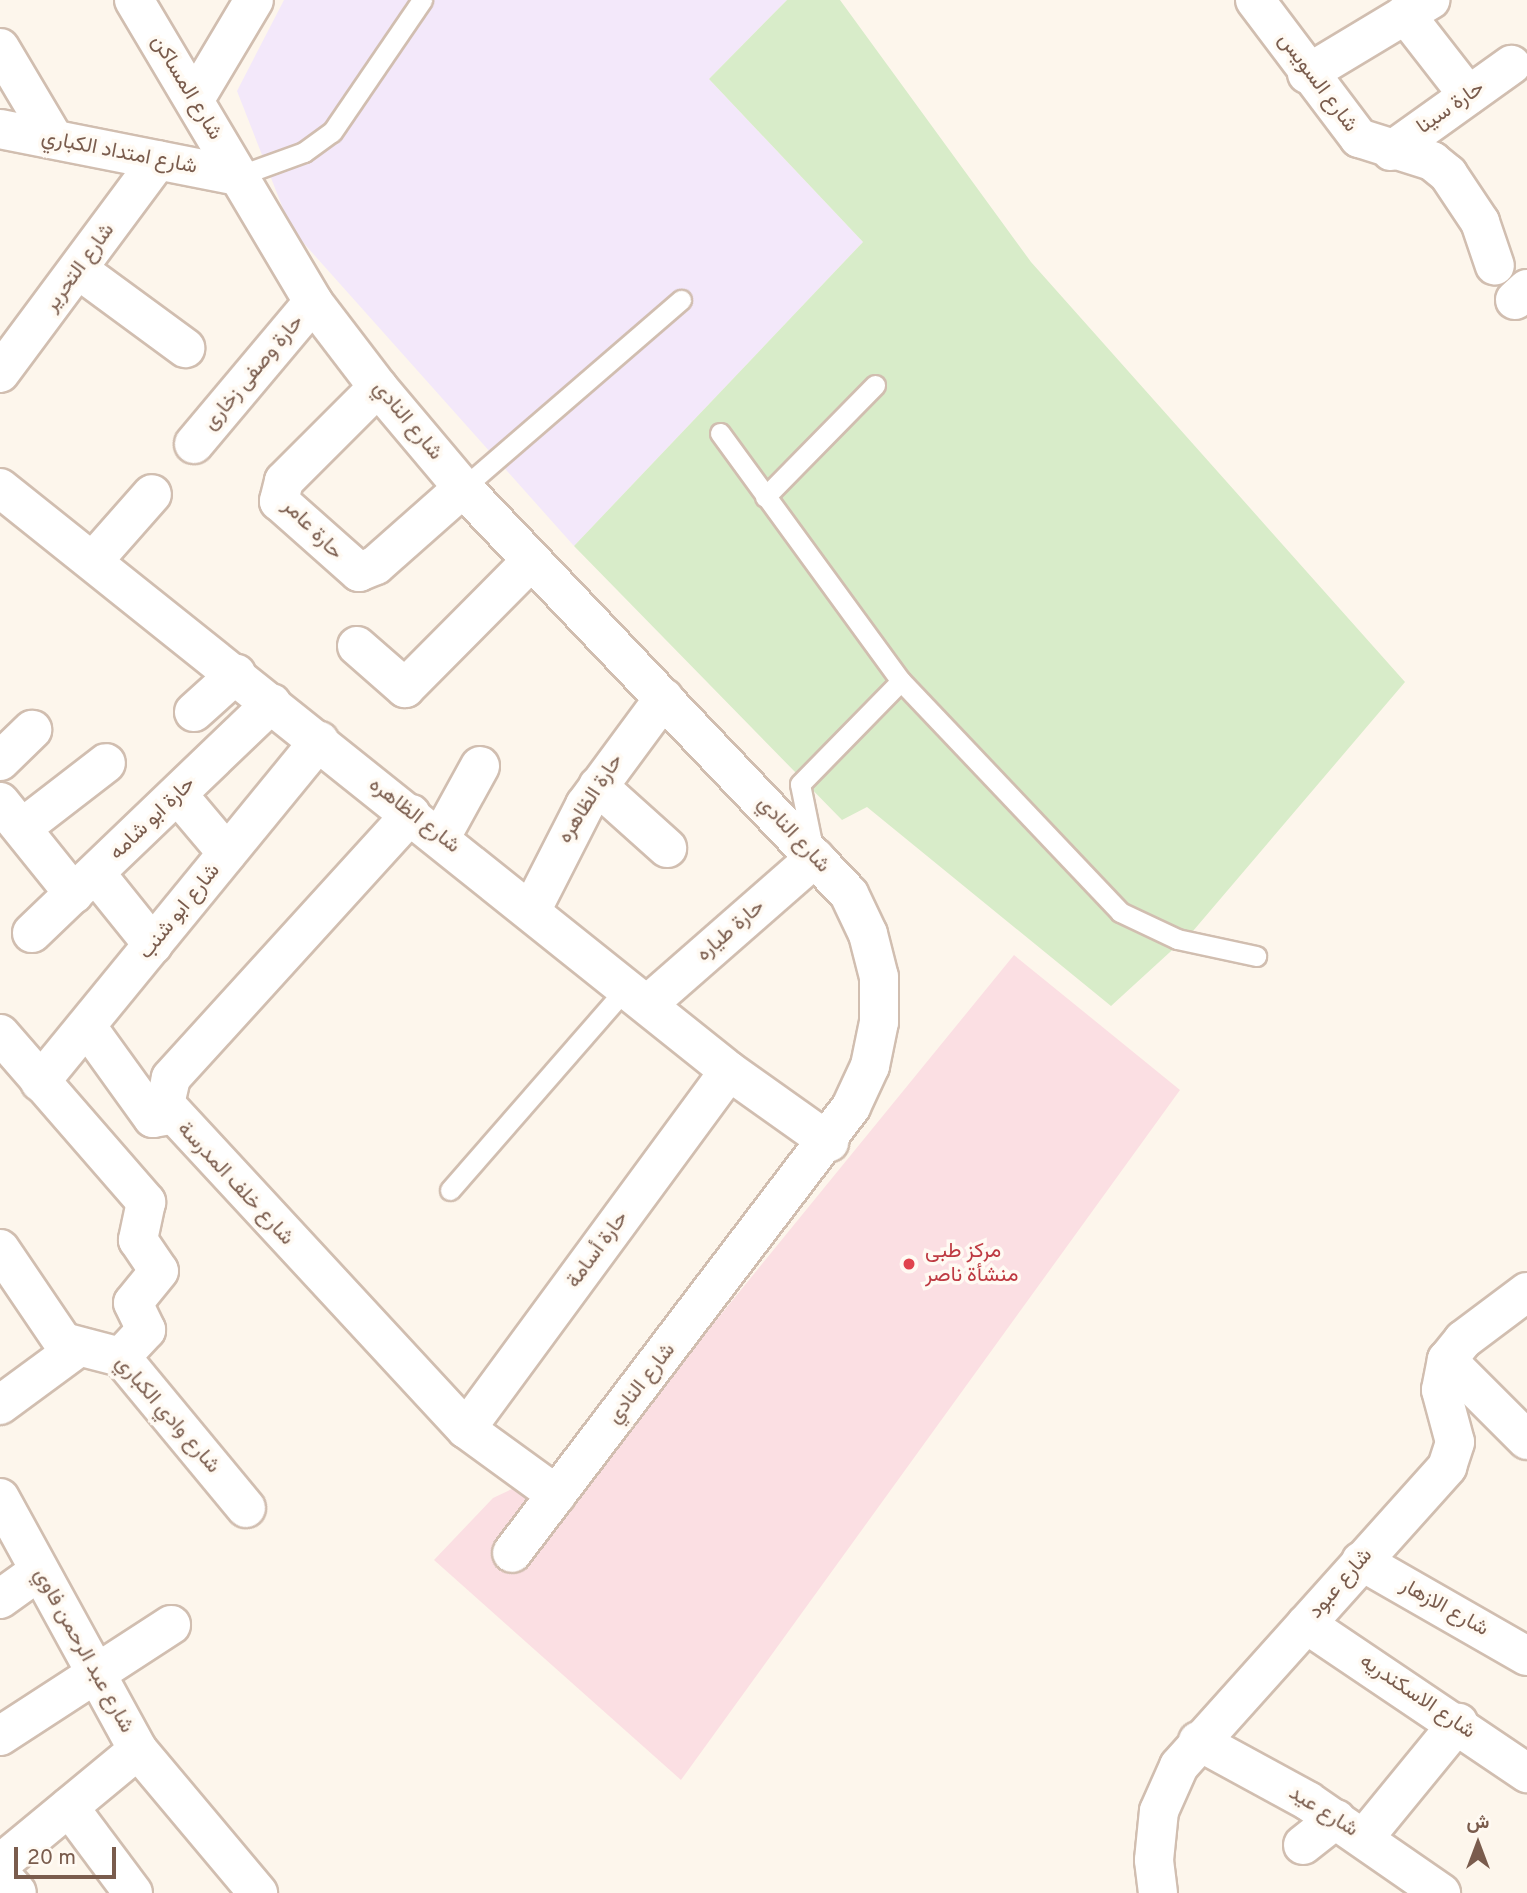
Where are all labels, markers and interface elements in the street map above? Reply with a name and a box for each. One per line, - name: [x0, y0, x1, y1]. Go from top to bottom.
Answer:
- street label: شارع السويس: [1272, 28, 1362, 138]
- street label: شارع المساكن: [145, 31, 227, 145]
- street label: حارة سينا: [1412, 76, 1490, 140]
- street label: شارع امتداد الكباري: [39, 126, 199, 180]
- street label: شارع التحرير: [39, 219, 121, 317]
- street label: حارة وصفى زخارى: [198, 310, 310, 436]
- street label: شارع النادي: [367, 376, 447, 466]
- street label: حارة عامر: [276, 494, 348, 566]
- street label: حارة الظاهره: [553, 750, 629, 848]
- street label: حارة ابو شامه: [105, 772, 201, 866]
- street label: شارع الظاهره: [363, 773, 465, 859]
- street label: شارع النادي: [751, 791, 835, 879]
- street label: شارع ابو شنب: [134, 859, 226, 965]
- street label: حارة طياره: [692, 895, 770, 967]
- street label: شارع خلف المدرسة: [171, 1117, 299, 1251]
- street label: حارة أسامة: [562, 1207, 634, 1293]
- place label: مركز طبى منشأة ناصر: [925, 1239, 1018, 1289]
- marker: مركز طبى منشأة ناصر: [899, 1254, 919, 1274]
- street label: شارع النادي: [603, 1339, 681, 1429]
- street label: شارع وادي الكباري: [109, 1351, 225, 1479]
- street label: شارع عبود: [1304, 1544, 1378, 1624]
- street label: شارع عبد الرحمن فاوي: [27, 1564, 139, 1738]
- street label: شارع الازهار: [1396, 1574, 1492, 1642]
- street label: شارع الاسكندريه: [1354, 1649, 1480, 1745]
- street label: شارع عيد: [1284, 1781, 1362, 1843]
- north arrow: [1443, 1809, 1513, 1879]
- text: ش: [1467, 1811, 1489, 1835]
- scale bar: [18, 1834, 119, 1878]
- text: 20 m: [27, 1845, 76, 1872]

